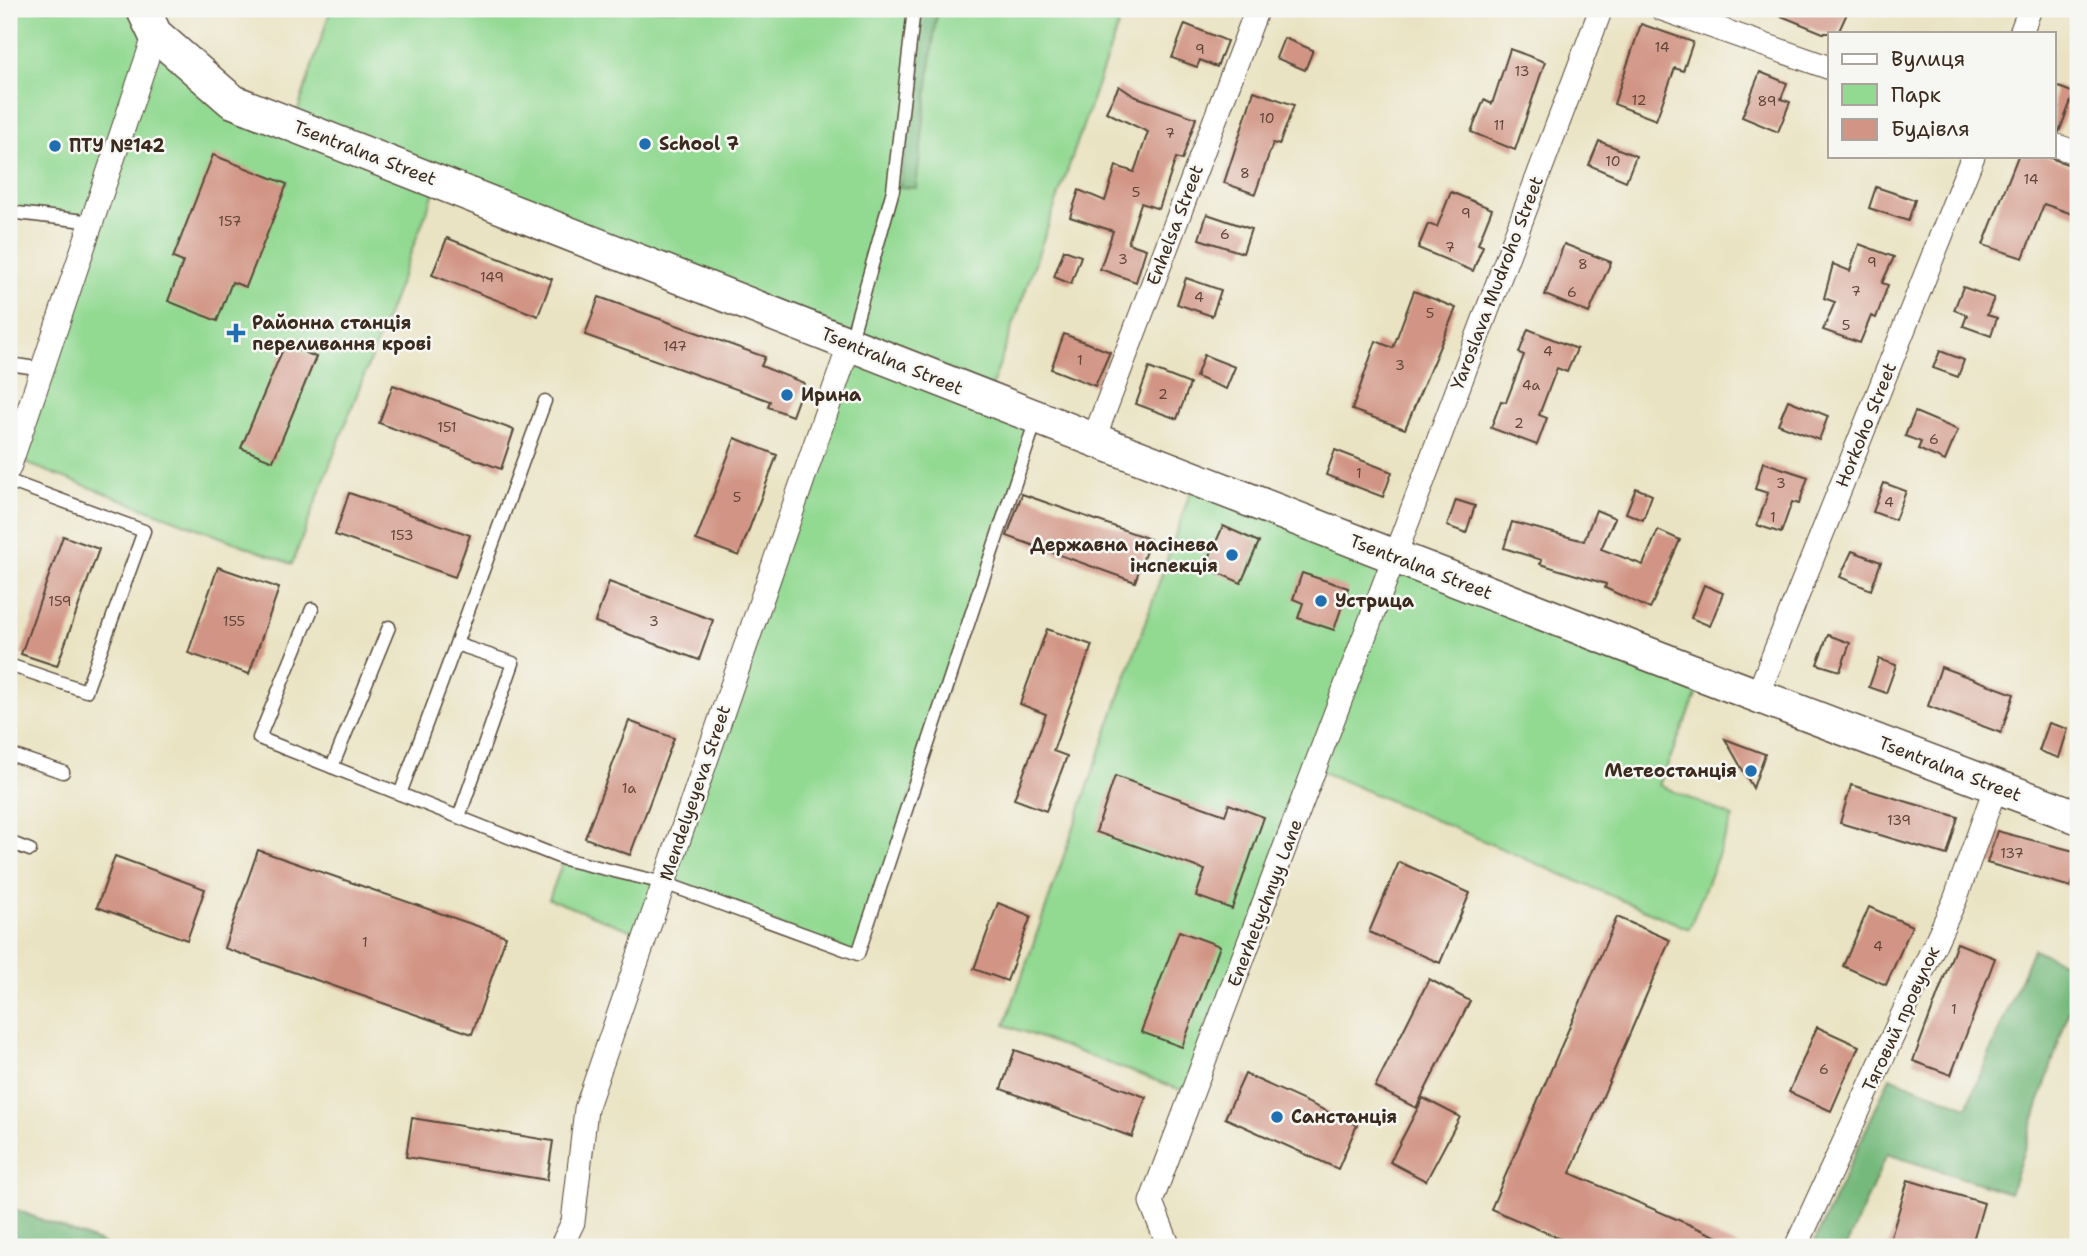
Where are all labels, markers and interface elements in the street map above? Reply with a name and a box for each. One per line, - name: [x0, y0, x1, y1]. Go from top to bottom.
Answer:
- legend: [1828, 32, 2056, 158]
- house number: 14: [1654, 38, 1670, 56]
- house number: 9: [1195, 40, 1205, 58]
- text: Вулиця: [1891, 45, 1965, 73]
- house number: 13: [1515, 62, 1529, 80]
- text: Парк: [1891, 81, 1941, 109]
- house number: 12: [1632, 91, 1646, 109]
- house number: 89: [1758, 92, 1776, 110]
- house number: 10: [1259, 109, 1275, 127]
- street label: Tsentralna Street: [290, 115, 440, 191]
- text: Будівля: [1891, 115, 1970, 143]
- house number: 11: [1493, 116, 1505, 134]
- house number: 7: [1165, 124, 1175, 142]
- place label: School 7: [659, 132, 739, 156]
- place label: ПТУ №142: [69, 134, 165, 158]
- marker: School 7: [637, 136, 653, 152]
- marker: ПТУ №142: [47, 138, 63, 154]
- house number: 10: [1605, 152, 1621, 170]
- street label: Enhelsa Street: [1141, 161, 1209, 289]
- house number: 8: [1240, 164, 1250, 182]
- house number: 14: [2023, 170, 2039, 188]
- street label: Yaroslava Mudroho Street: [1445, 173, 1549, 393]
- house number: 5: [1132, 183, 1140, 201]
- house number: 9: [1461, 204, 1471, 222]
- house number: 157: [218, 212, 242, 230]
- house number: 6: [1220, 225, 1230, 243]
- house number: 7: [1445, 238, 1455, 256]
- house number: 3: [1118, 250, 1128, 268]
- house number: 9: [1867, 253, 1877, 271]
- house number: 8: [1578, 255, 1588, 273]
- house number: 149: [480, 268, 504, 286]
- house number: 7: [1851, 282, 1861, 300]
- house number: 6: [1567, 283, 1577, 301]
- house number: 4: [1194, 288, 1204, 306]
- house number: 5: [1426, 304, 1434, 322]
- place label: Районна станція переливання крові: [252, 311, 432, 356]
- house number: 5: [1842, 316, 1850, 334]
- street label: Tsentralna Street: [817, 322, 967, 400]
- marker: Районна станція переливання крові: [226, 323, 246, 343]
- house number: 147: [663, 337, 687, 355]
- house number: 4: [1543, 342, 1553, 360]
- house number: 1: [1077, 351, 1083, 369]
- house number: 3: [1395, 356, 1405, 374]
- street label: Horkoho Street: [1830, 359, 1902, 491]
- house number: 4а: [1522, 376, 1541, 394]
- place label: Ирина: [801, 383, 862, 407]
- house number: 2: [1158, 385, 1168, 403]
- marker: Ирина: [779, 387, 795, 403]
- house number: 2: [1514, 414, 1524, 432]
- house number: 151: [437, 418, 457, 436]
- house number: 6: [1929, 430, 1939, 448]
- house number: 1: [1356, 464, 1362, 482]
- house number: 3: [1776, 474, 1786, 492]
- house number: 5: [733, 488, 741, 506]
- house number: 4: [1884, 493, 1894, 511]
- house number: 1: [1770, 508, 1776, 526]
- house number: 153: [390, 526, 414, 544]
- street label: Tsentralna Street: [1346, 529, 1496, 605]
- place label: Державна насiнева iнспекцiя: [1030, 533, 1219, 578]
- marker: Державна насiнева iнспекцiя: [1224, 547, 1240, 563]
- place label: Устрица: [1335, 589, 1415, 613]
- house number: 159: [48, 592, 72, 610]
- marker: Устрица: [1313, 593, 1329, 609]
- house number: 155: [223, 612, 245, 630]
- house number: 3: [649, 612, 659, 630]
- street label: Mendelyeyeva Street: [654, 702, 736, 884]
- street label: Tsentralna Street: [1875, 731, 2025, 807]
- place label: Метеостанція: [1604, 759, 1737, 783]
- marker: Метеостанція: [1743, 763, 1759, 779]
- house number: 1а: [622, 779, 637, 797]
- house number: 139: [1887, 811, 1911, 829]
- street label: Enerhetychnyy Lane: [1222, 816, 1308, 990]
- house number: 137: [2000, 844, 2024, 862]
- house number: 1: [362, 933, 368, 951]
- house number: 4: [1873, 937, 1883, 955]
- street label: Тяговий провулок: [1857, 942, 1945, 1096]
- house number: 1: [1951, 1000, 1957, 1018]
- house number: 6: [1819, 1060, 1829, 1078]
- place label: Санстанція: [1291, 1105, 1397, 1129]
- marker: Санстанція: [1269, 1109, 1285, 1125]

